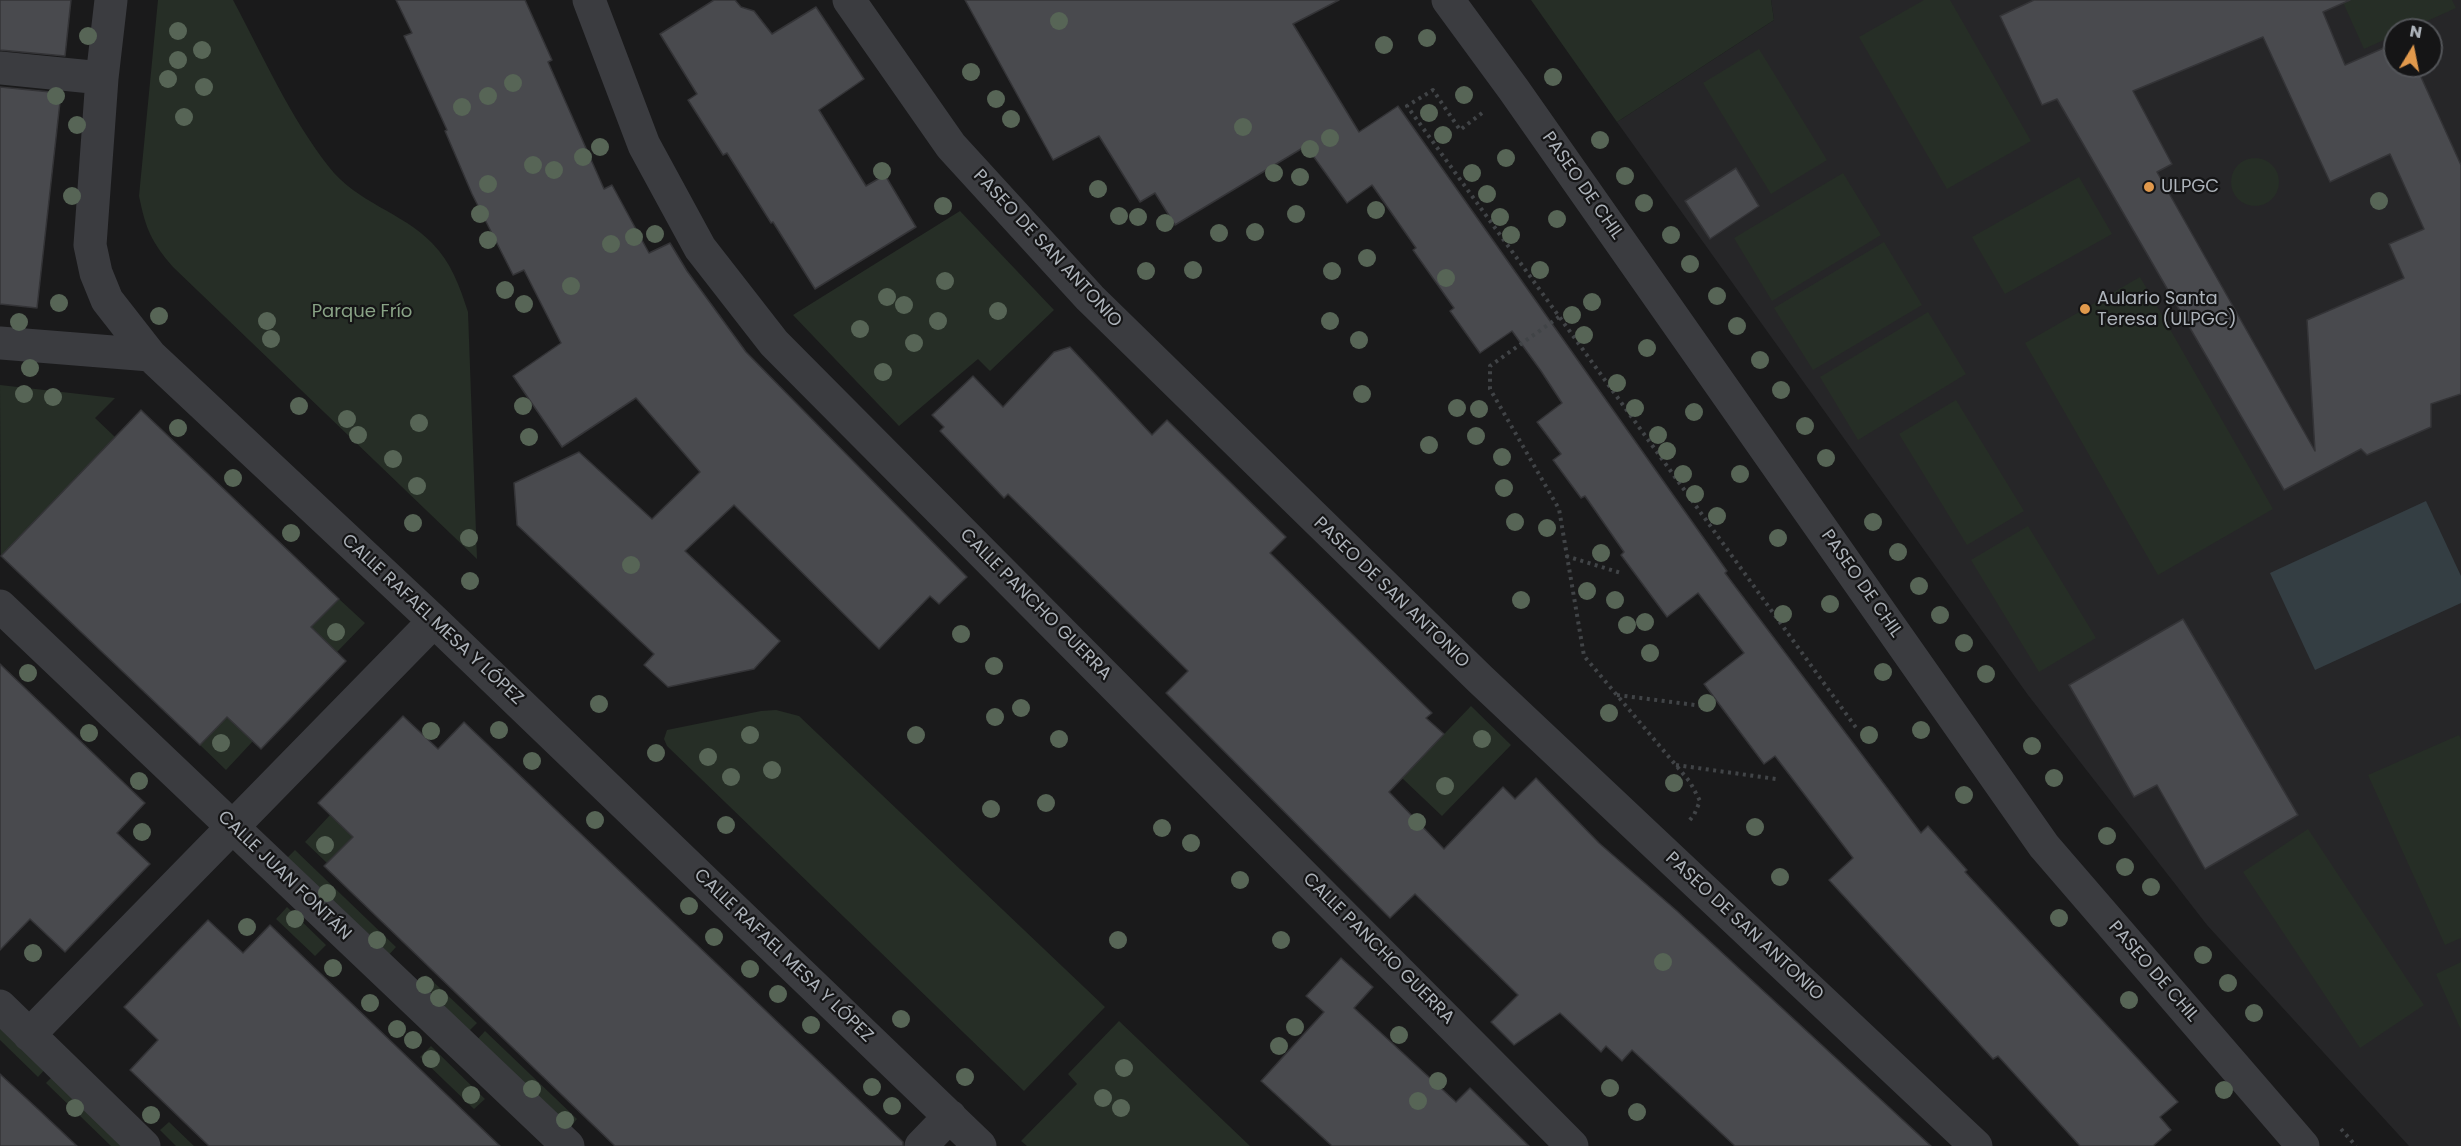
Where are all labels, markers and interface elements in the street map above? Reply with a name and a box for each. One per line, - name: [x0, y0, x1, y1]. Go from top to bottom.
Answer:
- north arrow: [2383, 18, 2443, 78]
- text: N: [2408, 19, 2424, 44]
- street label: PASEO DE CHIL: [1537, 128, 1627, 244]
- street label: PASEO DE SAN ANTONIO: [968, 166, 1126, 332]
- place label: ULPGC: [2161, 176, 2219, 198]
- marker: ULPGC: [2142, 180, 2156, 194]
- place label: Aulario Santa Teresa (ULPGC): [2097, 288, 2237, 330]
- park label: Parque Frío: [312, 301, 412, 323]
- marker: Aulario Santa Teresa (ULPGC): [2078, 302, 2092, 316]
- street label: PASEO DE SAN ANTONIO: [1309, 513, 1473, 673]
- street label: CALLE PANCHO GUERRA: [955, 525, 1115, 685]
- street label: PASEO DE CHIL: [1816, 526, 1906, 642]
- street label: CALLE RAFAEL MESA Y LÓPEZ: [337, 530, 527, 710]
- street label: CALLE JUAN FONTÁN: [213, 807, 355, 945]
- street label: PASEO DE SAN ANTONIO: [1661, 848, 1827, 1006]
- street label: CALLE RAFAEL MESA Y LÓPEZ: [689, 865, 877, 1047]
- street label: CALLE PANCHO GUERRA: [1298, 869, 1458, 1029]
- street label: PASEO DE CHIL: [2103, 917, 2203, 1027]

